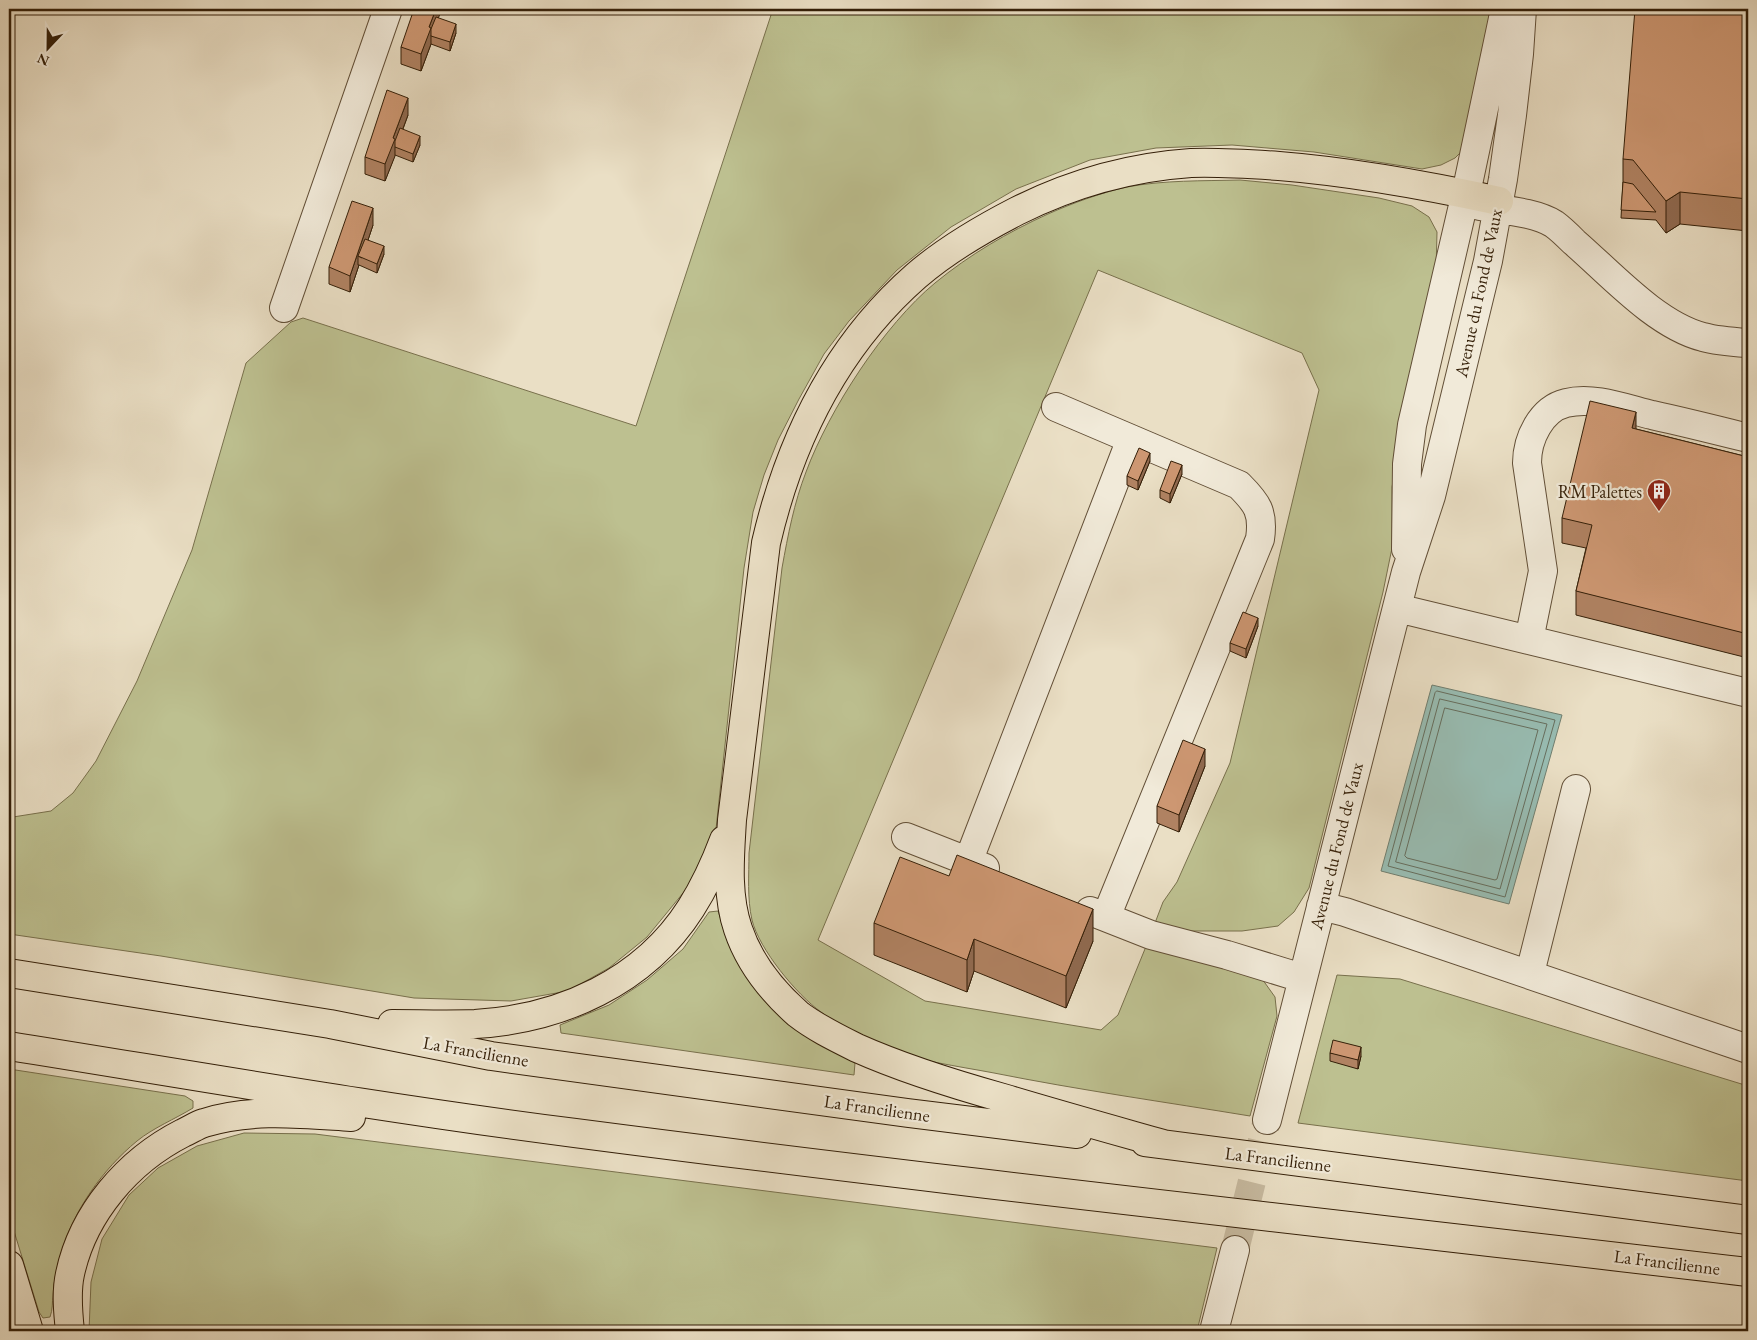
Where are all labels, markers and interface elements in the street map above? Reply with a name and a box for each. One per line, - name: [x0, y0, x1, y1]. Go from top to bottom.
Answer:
- north arrow: [22, 22, 72, 72]
- text: N: [34, 49, 52, 71]
- street label: Avenue du Fond de Vaux: [1449, 206, 1507, 380]
- building icon: RM Palettes: [1646, 478, 1672, 512]
- place label: RM Palettes: [1558, 480, 1642, 503]
- street label: Avenue du Fond de Vaux: [1304, 760, 1368, 933]
- street label: La Francilienne: [421, 1030, 531, 1072]
- street label: La Francilienne: [823, 1089, 931, 1127]
- street label: La Francilienne: [1224, 1141, 1332, 1177]
- street label: La Francilienne: [1613, 1244, 1721, 1280]

